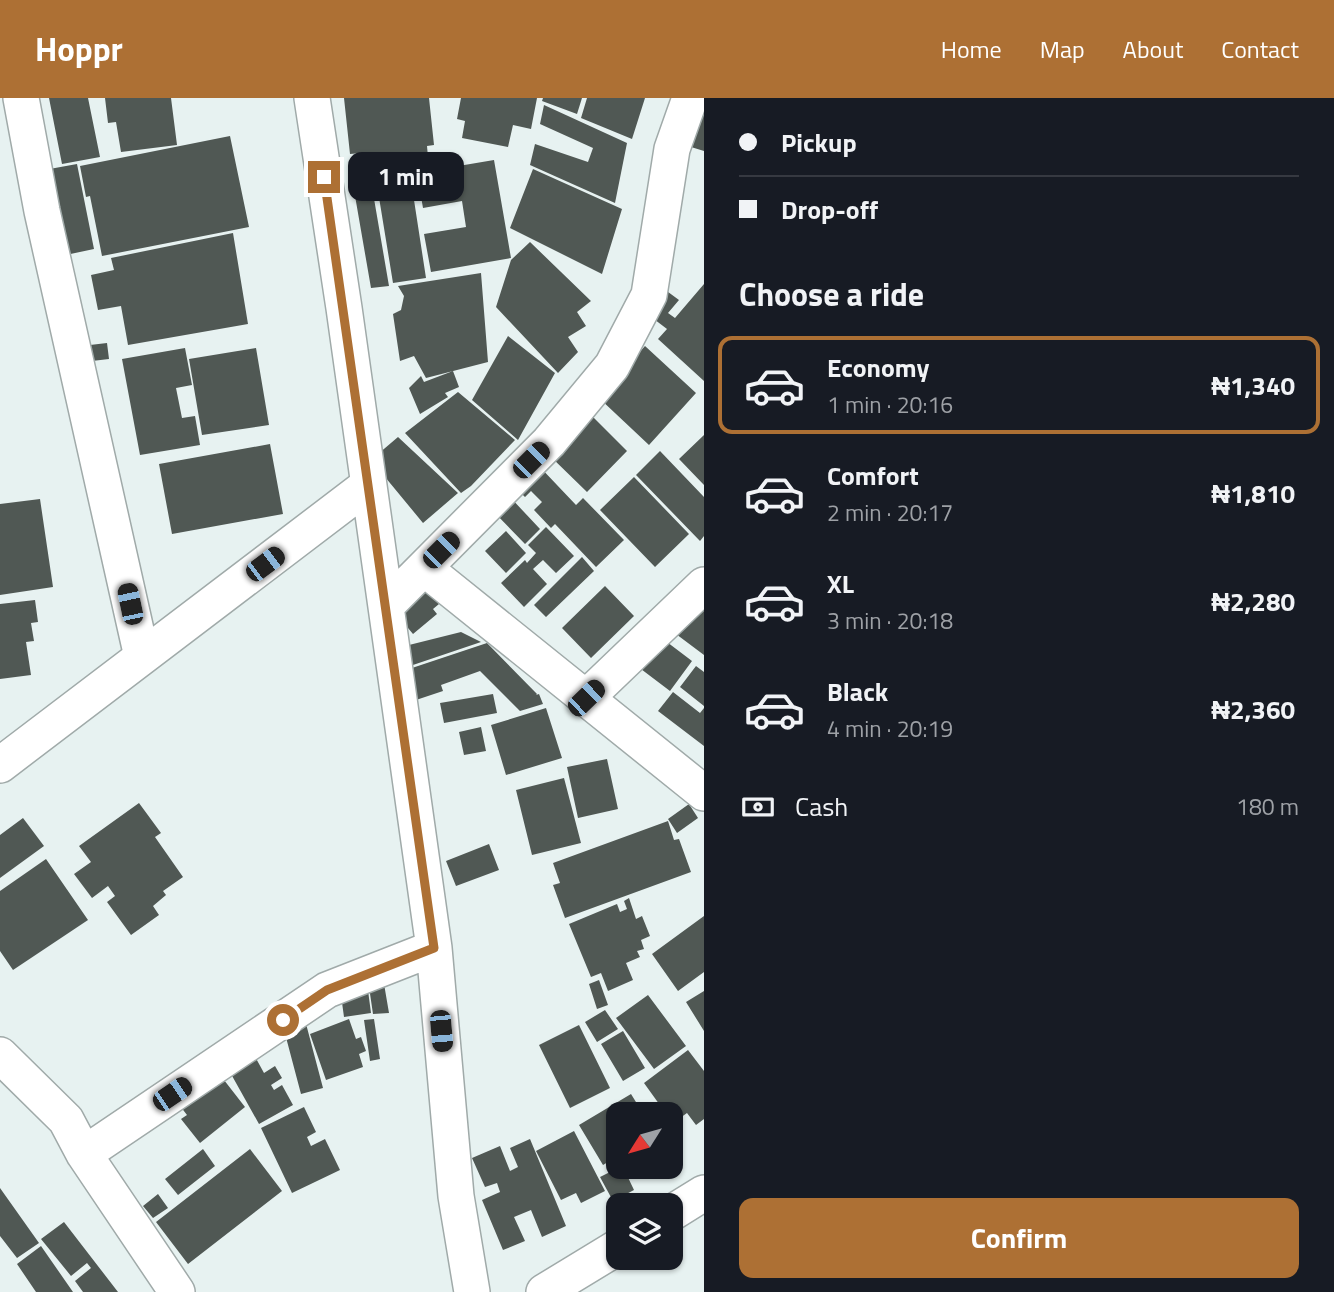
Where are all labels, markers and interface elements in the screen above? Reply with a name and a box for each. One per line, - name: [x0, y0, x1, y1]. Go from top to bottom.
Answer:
- text: Hoppr: [35, 24, 123, 74]
- text: Home: [941, 31, 1002, 67]
- text: Map: [1040, 31, 1085, 67]
- text: About: [1123, 31, 1183, 67]
- text: Contact: [1221, 31, 1299, 67]
- text: Pickup: [781, 123, 857, 162]
- callout: 1 min: [348, 153, 464, 202]
- text: 1 min: [378, 159, 434, 194]
- route end: [308, 161, 340, 193]
- text: Drop-off: [781, 190, 878, 229]
- text: Choose a ride: [739, 270, 924, 318]
- text: Economy: [827, 348, 929, 387]
- icon: car: [743, 354, 806, 417]
- text: ₦1,340: [1211, 366, 1295, 405]
- text: 1 min · 20:16: [827, 387, 953, 422]
- car: [509, 438, 554, 482]
- text: Comfort: [827, 456, 919, 495]
- icon: car: [743, 462, 806, 525]
- text: ₦1,810: [1211, 474, 1295, 513]
- text: 2 min · 20:17: [827, 495, 953, 530]
- car: [419, 528, 464, 572]
- car: [242, 543, 289, 585]
- text: XL: [827, 564, 854, 603]
- icon: car: [743, 570, 806, 633]
- car: [116, 581, 145, 627]
- text: ₦2,280: [1211, 582, 1295, 621]
- text: 3 min · 20:18: [827, 603, 953, 638]
- text: Black: [827, 672, 888, 711]
- car: [564, 676, 609, 720]
- icon: car: [743, 678, 806, 741]
- text: ₦2,360: [1211, 690, 1295, 729]
- text: 4 min · 20:19: [827, 711, 953, 746]
- text: Cash: [795, 787, 848, 826]
- icon: cash: [739, 788, 777, 826]
- text: 180 m: [1236, 789, 1299, 824]
- route start: [267, 1004, 299, 1036]
- car: [429, 1009, 454, 1053]
- car: [149, 1074, 196, 1114]
- north arrow: [606, 1102, 682, 1180]
- map controls: [606, 1102, 683, 1270]
- button: layers: [606, 1193, 683, 1270]
- button: Confirm: [739, 1198, 1299, 1278]

